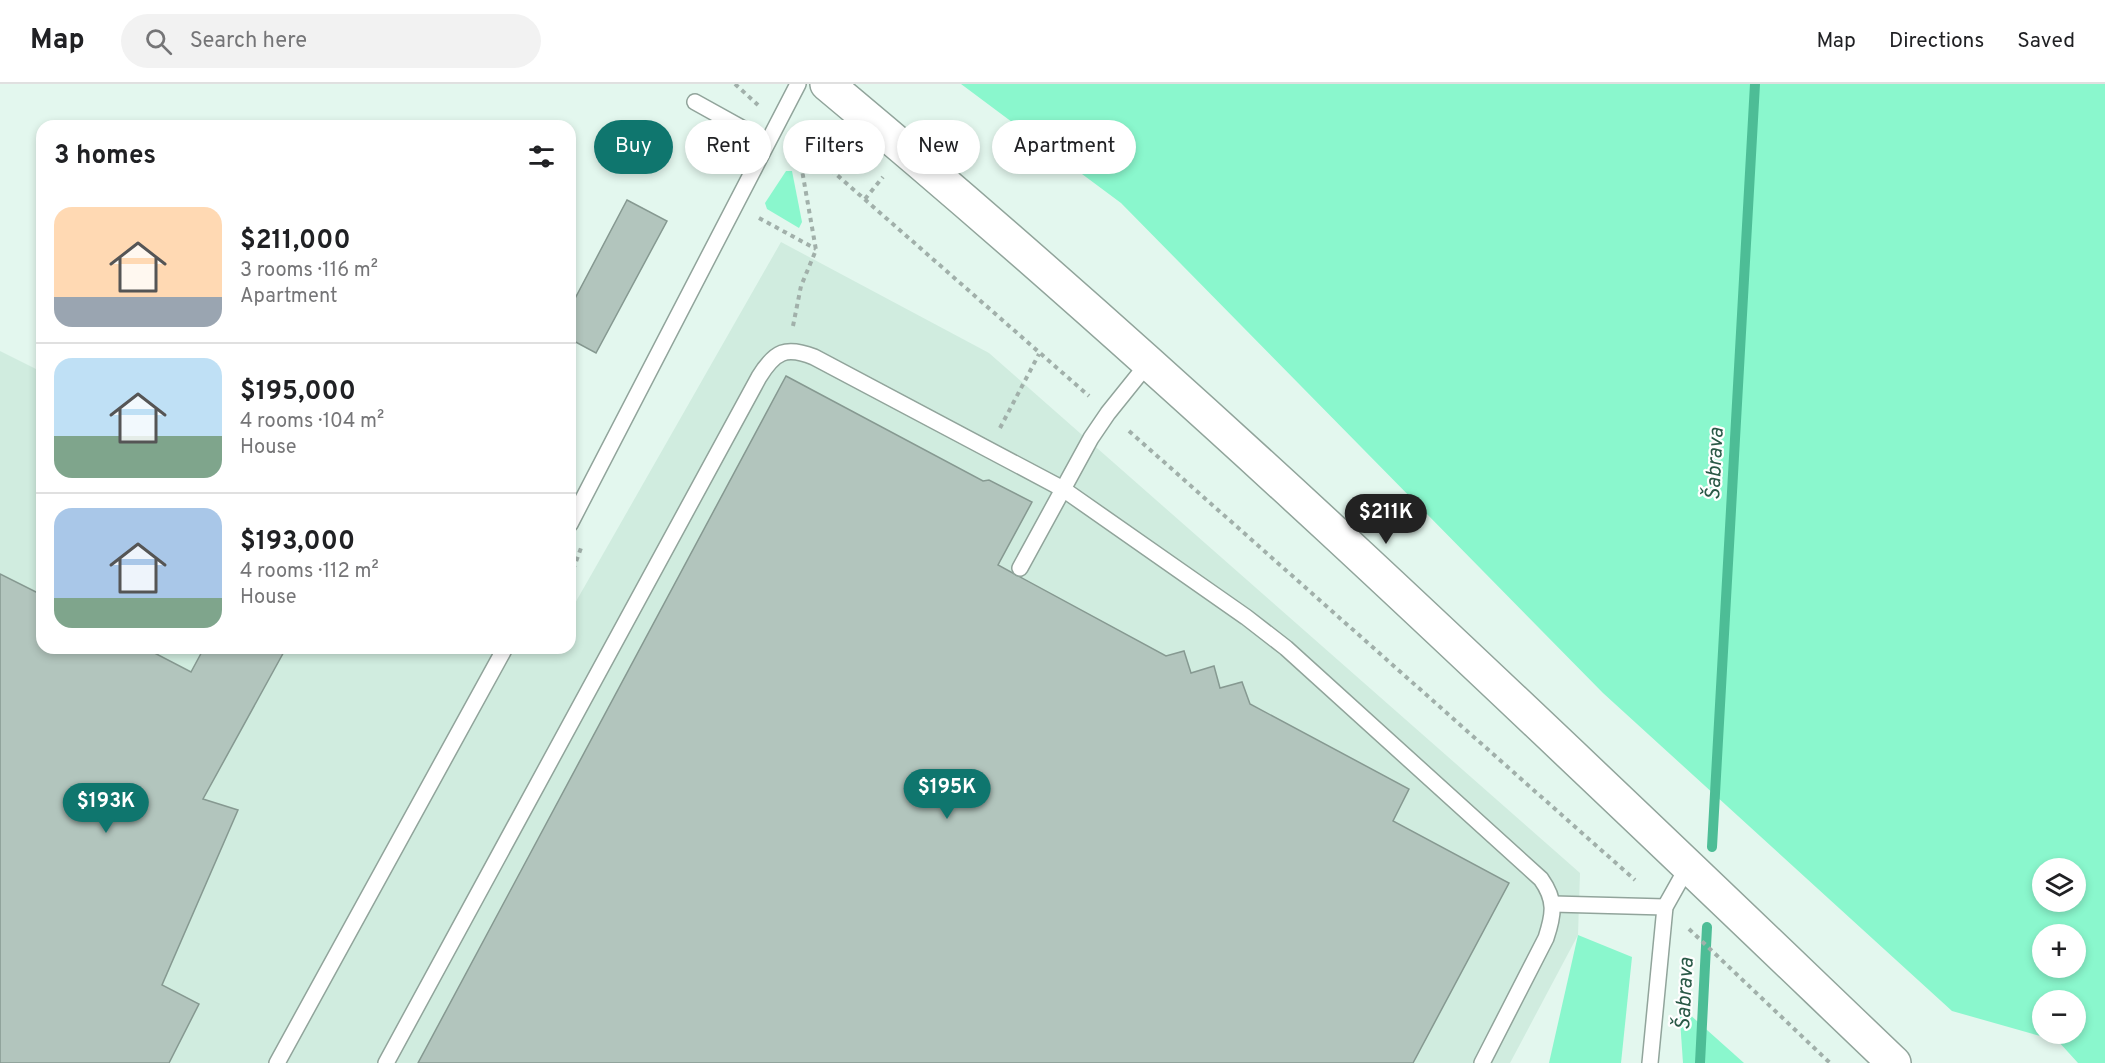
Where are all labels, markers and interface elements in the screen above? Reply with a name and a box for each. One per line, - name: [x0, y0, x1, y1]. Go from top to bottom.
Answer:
- search box: [121, 14, 541, 68]
- text: Map: [30, 23, 85, 59]
- icon: search: [142, 25, 175, 58]
- text: Search here: [190, 28, 307, 55]
- text: Map: [1816, 28, 1856, 55]
- text: Directions: [1889, 28, 1984, 55]
- text: Saved: [2017, 28, 2075, 55]
- chip: Buy: [594, 120, 673, 174]
- chip: Rent: [685, 120, 771, 174]
- chip: Filters: [783, 120, 885, 174]
- chip: New: [897, 120, 980, 174]
- chip: Apartment: [992, 120, 1136, 174]
- text: 3 homes: [54, 140, 156, 173]
- icon: filters: [525, 140, 558, 173]
- text: $211,000: [240, 225, 351, 258]
- icon: home: [102, 231, 174, 303]
- text: 3 rooms · 116 m²: [240, 258, 378, 284]
- text: Apartment: [240, 284, 338, 310]
- text: $195,000: [240, 376, 356, 409]
- icon: home: [102, 382, 174, 454]
- text: 4 rooms · 104 m²: [240, 409, 384, 435]
- water label: Šabrava: [1699, 427, 1731, 501]
- text: House: [240, 435, 296, 461]
- pin: $211K: [1344, 494, 1428, 545]
- text: $211K: [1359, 500, 1413, 526]
- text: $193,000: [240, 526, 355, 559]
- icon: home: [102, 532, 174, 604]
- text: 4 rooms · 112 m²: [240, 559, 379, 585]
- text: House: [240, 585, 296, 611]
- pin: $195K: [905, 769, 989, 820]
- text: $195K: [918, 775, 976, 801]
- pin: $193K: [64, 783, 148, 834]
- text: $193K: [77, 789, 135, 815]
- map controls: [2032, 858, 2086, 1044]
- button: layers: [2032, 858, 2086, 912]
- button: +: [2032, 924, 2086, 978]
- water label: Šabrava: [1669, 957, 1701, 1031]
- button: −: [2032, 990, 2086, 1044]

